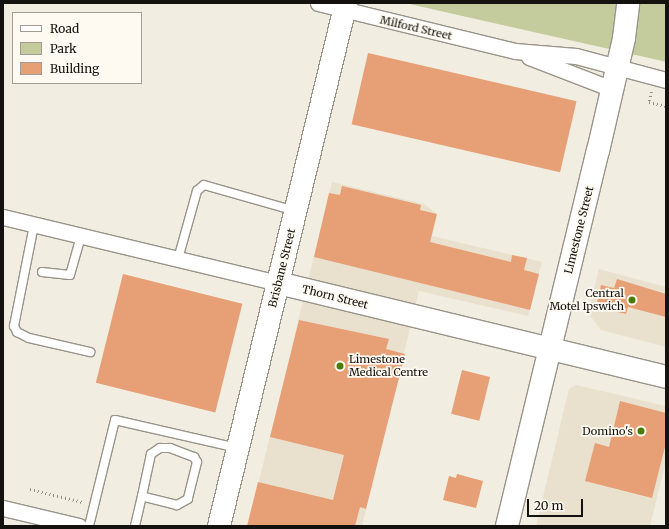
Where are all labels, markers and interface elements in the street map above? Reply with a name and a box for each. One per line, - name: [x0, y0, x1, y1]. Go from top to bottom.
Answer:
- legend: [12, 12, 142, 84]
- street label: Milford Street: [379, 13, 453, 43]
- text: Road: [50, 21, 79, 36]
- text: Park: [50, 41, 77, 56]
- text: Building: [50, 61, 99, 76]
- street label: Limestone Street: [562, 185, 596, 275]
- street label: Brisbane Street: [266, 227, 298, 309]
- street label: Thorn Street: [301, 282, 369, 312]
- place label: Central Motel Ipswich: [549, 287, 624, 313]
- marker: Central Motel Ipswich: [627, 295, 637, 305]
- place label: Limestone Medical Centre: [349, 353, 428, 379]
- marker: Limestone Medical Centre: [334, 360, 346, 372]
- place label: Domino's: [582, 424, 633, 438]
- marker: Domino's: [636, 426, 646, 436]
- scale bar: [529, 491, 585, 517]
- text: 20 m: [534, 498, 563, 513]

